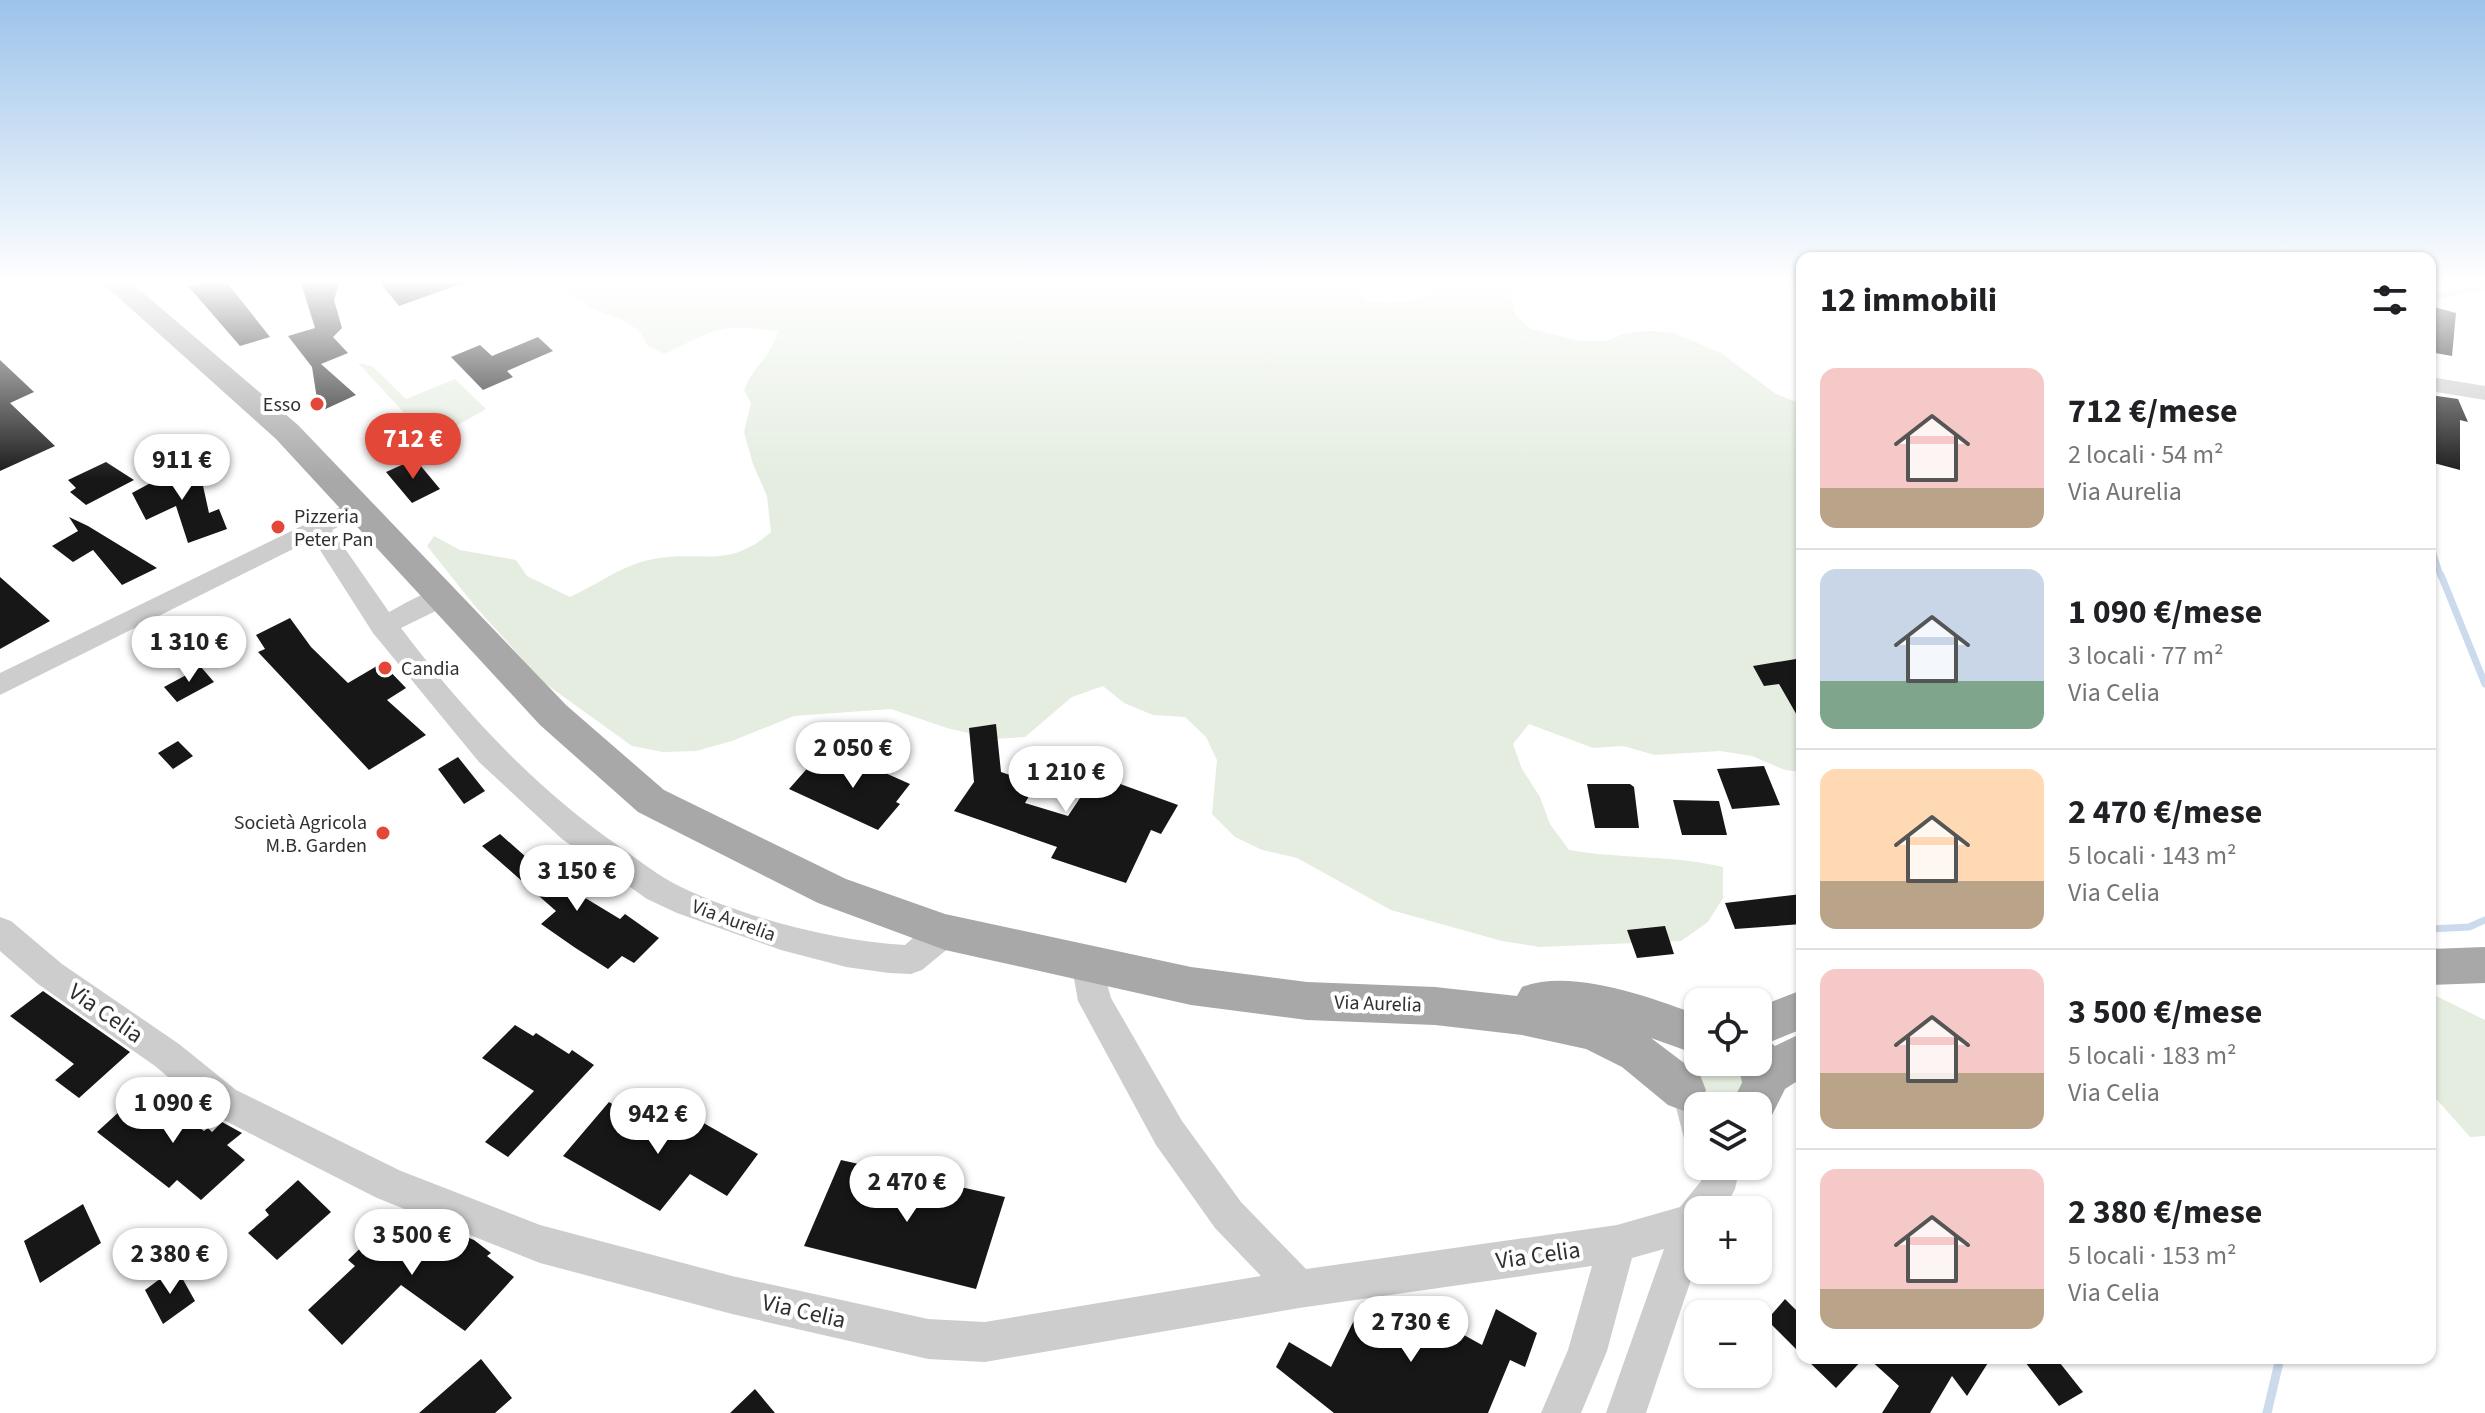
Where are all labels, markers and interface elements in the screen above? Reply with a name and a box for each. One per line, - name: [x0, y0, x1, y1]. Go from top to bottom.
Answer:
- text: 12 immobili: [1820, 276, 1997, 325]
- icon: filters: [2368, 278, 2412, 322]
- text: 712 €/mese: [2068, 387, 2238, 436]
- place label: Esso: [263, 391, 301, 419]
- marker: Esso: [308, 395, 326, 413]
- icon: home: [1884, 400, 1980, 496]
- pin: 712 €: [357, 413, 469, 481]
- text: 712 €: [383, 420, 443, 457]
- pin: 911 €: [126, 434, 238, 502]
- text: 2 locali · 54 m²: [2068, 436, 2224, 473]
- text: 911 €: [152, 441, 212, 478]
- text: Via Aurelia: [2068, 473, 2182, 510]
- place label: Pizzeria Peter Pan: [294, 503, 373, 554]
- marker: Pizzeria Peter Pan: [269, 518, 287, 536]
- text: 1 090 €/mese: [2068, 588, 2262, 637]
- icon: home: [1884, 601, 1980, 697]
- pin: 1 310 €: [115, 616, 263, 684]
- text: 1 310 €: [149, 623, 229, 660]
- text: 3 locali · 77 m²: [2068, 637, 2224, 674]
- place label: Candia: [401, 655, 460, 683]
- marker: Candia: [376, 659, 394, 677]
- text: Via Celia: [2068, 674, 2160, 711]
- pin: 2 050 €: [779, 722, 927, 790]
- text: 2 050 €: [813, 729, 893, 766]
- pin: 1 210 €: [992, 746, 1140, 814]
- text: 1 210 €: [1026, 753, 1106, 790]
- text: 2 470 €/mese: [2068, 788, 2262, 837]
- icon: home: [1884, 801, 1980, 897]
- place label: Società Agricola M.B. Garden: [234, 809, 367, 860]
- marker: Società Agricola M.B. Garden: [374, 824, 392, 842]
- text: 5 locali · 143 m²: [2068, 837, 2237, 874]
- pin: 3 150 €: [503, 845, 651, 913]
- text: 3 150 €: [537, 852, 617, 889]
- text: Via Celia: [2068, 874, 2160, 911]
- street label: Via Aurelia: [688, 893, 780, 949]
- street label: Via Celia: [61, 975, 151, 1052]
- street label: Via Aurelia: [1334, 988, 1422, 1020]
- map controls: [1684, 988, 1772, 1388]
- button: locate: [1684, 988, 1772, 1076]
- text: 3 500 €/mese: [2068, 988, 2262, 1037]
- icon: home: [1884, 1001, 1980, 1097]
- text: 5 locali · 183 m²: [2068, 1037, 2237, 1074]
- text: Via Celia: [2068, 1074, 2160, 1111]
- pin: 1 090 €: [99, 1077, 247, 1145]
- text: 1 090 €: [133, 1084, 213, 1121]
- pin: 942 €: [602, 1088, 714, 1156]
- button: layers: [1684, 1092, 1772, 1180]
- text: 942 €: [628, 1095, 688, 1132]
- pin: 2 470 €: [833, 1156, 981, 1224]
- text: 2 470 €: [867, 1163, 947, 1200]
- text: 2 380 €/mese: [2068, 1188, 2262, 1237]
- button: +: [1684, 1196, 1772, 1284]
- icon: home: [1884, 1201, 1980, 1297]
- pin: 3 500 €: [338, 1209, 486, 1277]
- text: 3 500 €: [372, 1216, 452, 1253]
- pin: 2 380 €: [96, 1228, 244, 1296]
- street label: Via Celia: [1494, 1232, 1583, 1279]
- text: 2 380 €: [130, 1235, 210, 1272]
- text: 5 locali · 153 m²: [2068, 1237, 2237, 1274]
- text: Via Celia: [2068, 1274, 2160, 1311]
- street label: Via Celia: [759, 1285, 849, 1338]
- pin: 2 730 €: [1337, 1296, 1485, 1364]
- button: −: [1684, 1300, 1772, 1388]
- text: 2 730 €: [1371, 1303, 1451, 1340]

